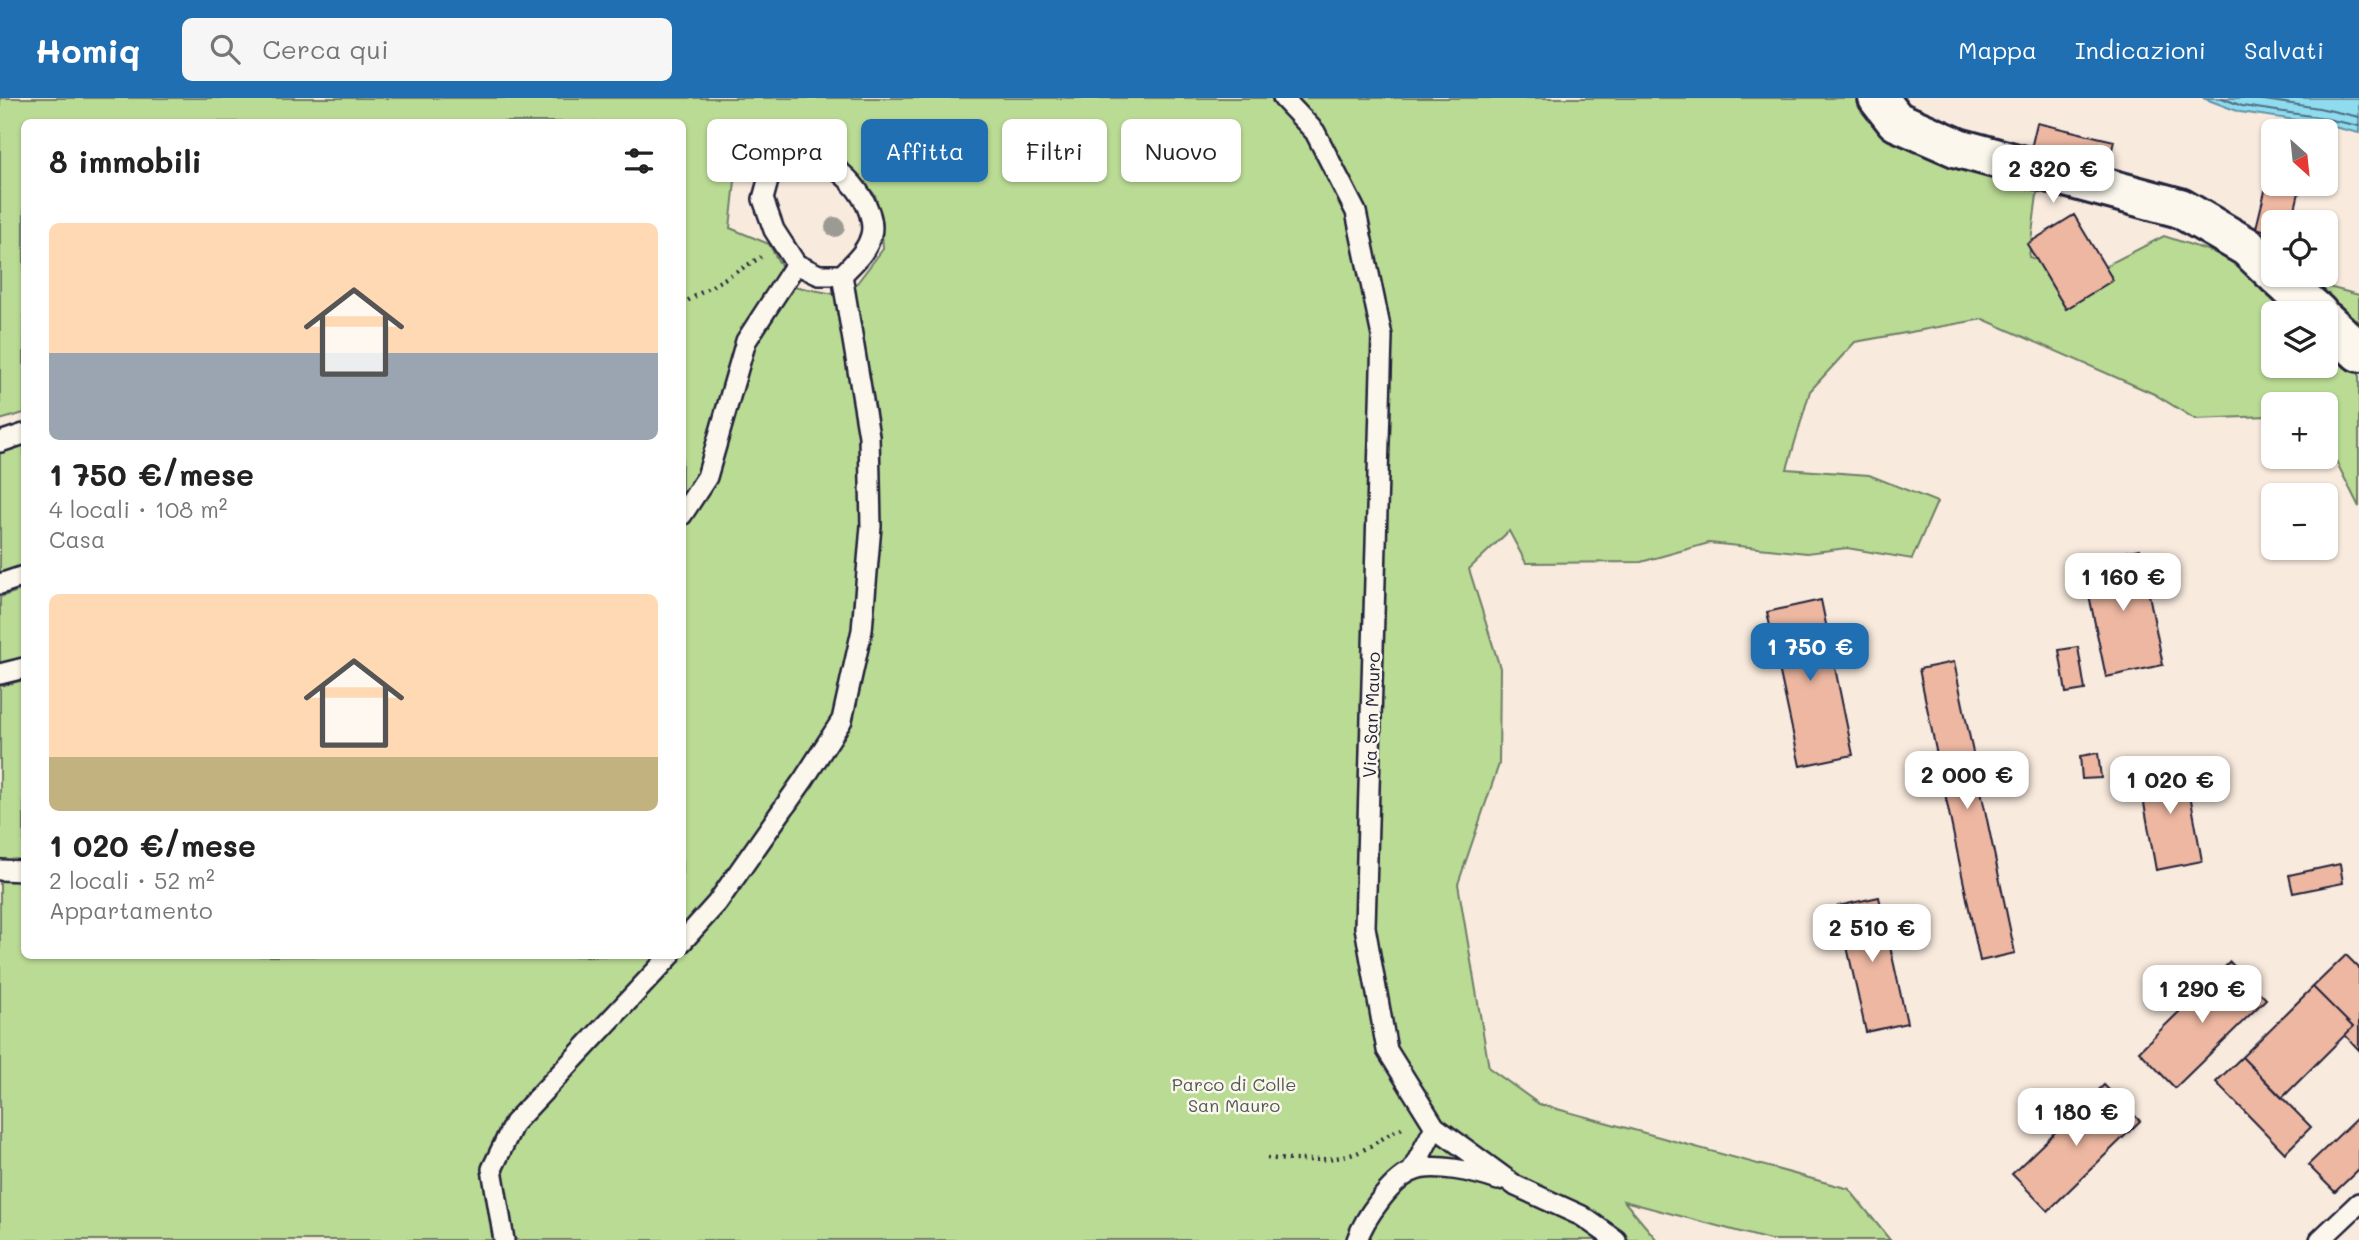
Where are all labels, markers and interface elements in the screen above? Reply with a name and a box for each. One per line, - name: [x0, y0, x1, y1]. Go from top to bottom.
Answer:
- search box: [182, 18, 672, 81]
- text: Homiq: [35, 28, 140, 71]
- icon: search: [206, 30, 244, 68]
- text: Cerca qui: [262, 32, 389, 66]
- text: Mappa: [1958, 34, 2037, 65]
- text: Indicazioni: [2075, 34, 2206, 65]
- text: Salvati: [2244, 34, 2324, 65]
- chip: Compra: [707, 119, 847, 182]
- chip: Affitta: [861, 119, 988, 182]
- chip: Filtri: [1002, 119, 1107, 182]
- chip: Nuovo: [1121, 119, 1241, 182]
- north arrow: [2261, 119, 2338, 196]
- map controls: [2261, 119, 2338, 560]
- text: 8 immobili: [49, 141, 202, 181]
- icon: filters: [620, 142, 658, 180]
- pin: 2 320 €: [1988, 146, 2118, 205]
- text: 2 320 €: [2008, 153, 2098, 183]
- button: locate: [2261, 210, 2338, 287]
- icon: home: [291, 269, 417, 395]
- button: layers: [2261, 301, 2338, 378]
- button: +: [2261, 392, 2338, 469]
- text: 1 750 €/mese: [49, 454, 254, 494]
- button: −: [2261, 483, 2338, 560]
- text: 4 locali · 108 m²: [49, 494, 227, 524]
- text: Casa: [49, 524, 105, 554]
- pin: 1 160 €: [2058, 554, 2188, 613]
- text: 1 160 €: [2081, 561, 2165, 591]
- pin: 1 750 €: [1745, 624, 1875, 683]
- text: 1 750 €: [1767, 631, 1853, 661]
- icon: home: [291, 640, 417, 766]
- street label: Via San Mauro: [1357, 651, 1385, 779]
- pin: 2 000 €: [1902, 752, 2032, 811]
- pin: 1 020 €: [2105, 756, 2235, 816]
- text: 2 000 €: [1921, 759, 2013, 789]
- text: 1 020 €: [2126, 764, 2214, 794]
- text: 1 020 €/mese: [49, 825, 256, 865]
- text: 2 locali · 52 m²: [49, 865, 215, 895]
- text: Appartamento: [49, 895, 213, 925]
- pin: 2 510 €: [1807, 904, 1937, 964]
- text: 2 510 €: [1829, 912, 1915, 942]
- pin: 1 290 €: [2137, 965, 2267, 1025]
- text: 1 290 €: [2159, 973, 2245, 1003]
- park label: Parco di Colle San Mauro: [1172, 1072, 1296, 1117]
- pin: 1 180 €: [2011, 1088, 2141, 1148]
- text: 1 180 €: [2034, 1096, 2118, 1126]

